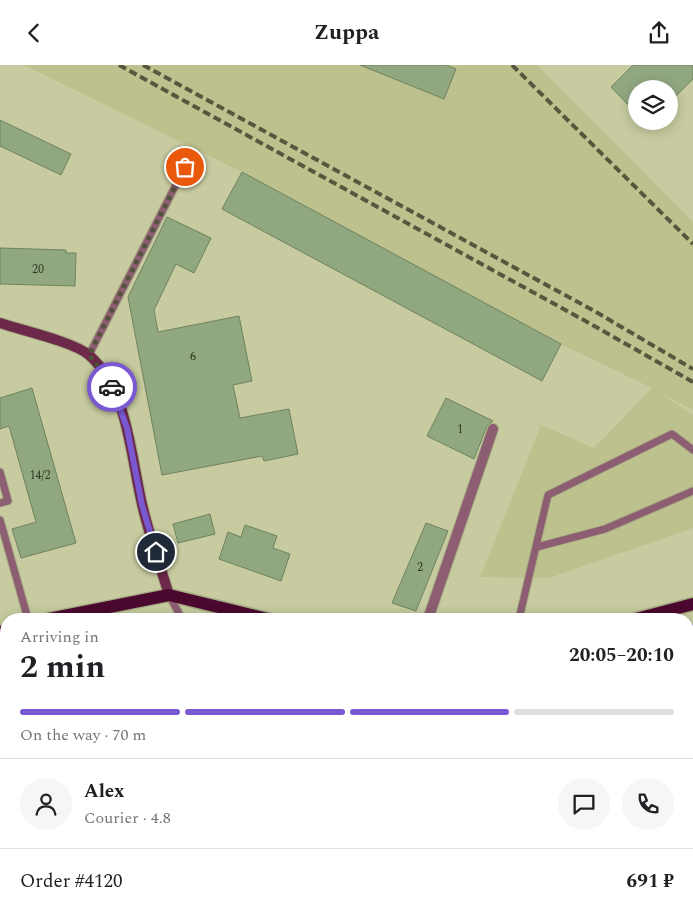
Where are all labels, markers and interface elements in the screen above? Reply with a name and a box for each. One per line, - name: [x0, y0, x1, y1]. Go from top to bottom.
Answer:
- text: Zuppa: [314, 16, 379, 49]
- icon: back: [20, 19, 48, 47]
- icon: share: [645, 19, 673, 47]
- map controls: [628, 80, 678, 130]
- button: layers: [628, 80, 678, 130]
- pin: [164, 146, 206, 188]
- icon: bag: [171, 153, 199, 181]
- house number: 20: [32, 260, 44, 279]
- house number: 6: [190, 347, 196, 366]
- courier: [87, 362, 137, 412]
- icon: car: [98, 373, 126, 401]
- house number: 1: [457, 420, 463, 439]
- house number: 14/2: [29, 466, 51, 485]
- pin: [135, 531, 177, 573]
- icon: home: [142, 538, 170, 566]
- house number: 2: [417, 558, 423, 577]
- text: Arriving in: [20, 625, 99, 649]
- text: 20:05–20:10: [569, 641, 674, 670]
- text: 2 min: [20, 643, 105, 692]
- text: On the way · 70 m: [20, 723, 146, 747]
- text: Alex: [84, 777, 125, 806]
- button: person: [20, 778, 72, 830]
- button: chat: [558, 778, 610, 830]
- button: phone: [622, 778, 674, 830]
- text: Courier · 4.8: [84, 806, 171, 830]
- text: Order #4120: [20, 867, 123, 896]
- text: 691 ₽: [627, 867, 674, 896]

